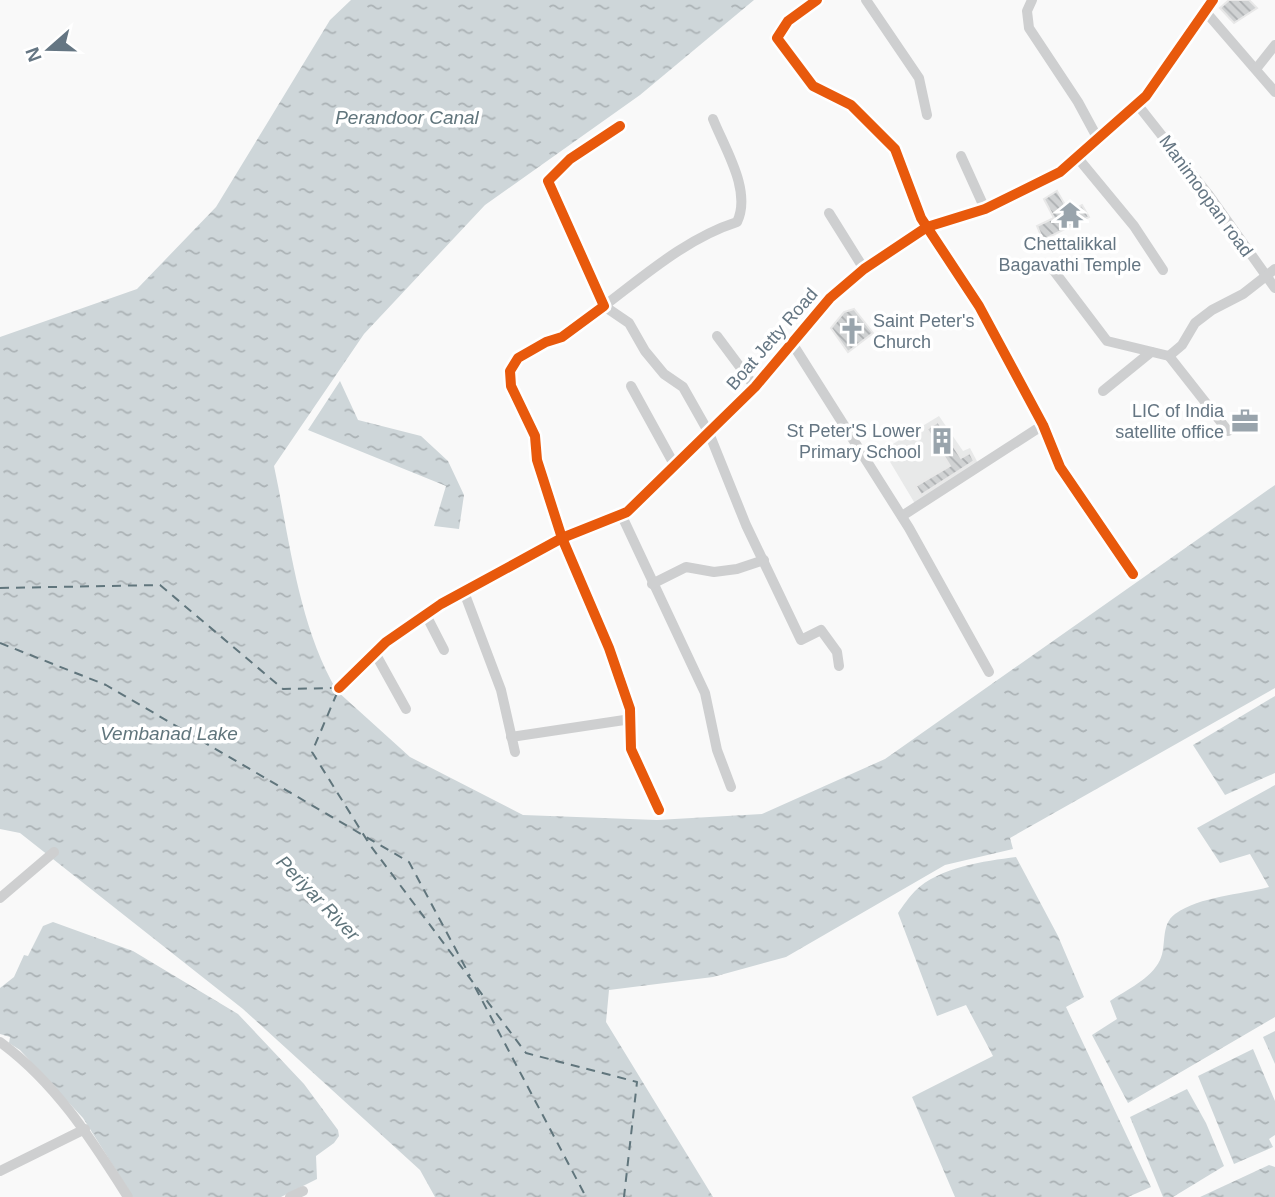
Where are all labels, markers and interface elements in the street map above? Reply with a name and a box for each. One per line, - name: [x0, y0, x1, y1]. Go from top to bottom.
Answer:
- north arrow: [14, 14, 84, 84]
- text: N: [21, 45, 46, 65]
- water label: Perandoor Canal: [335, 107, 480, 128]
- street label: Manimoopan road: [1155, 131, 1257, 261]
- temple icon: Chettalikkal Bagavathi Temple: [1055, 200, 1085, 230]
- place label: Chettalikkal Bagavathi Temple: [999, 234, 1141, 275]
- street label: Boat Jetty Road: [722, 284, 822, 394]
- place label: Saint Peter's Church: [873, 311, 975, 352]
- church icon: Saint Peter's Church: [837, 316, 867, 346]
- place label: LIC of India satellite office: [1115, 401, 1225, 442]
- office icon: LIC of India satellite office: [1230, 406, 1260, 436]
- place label: St Peter'S Lower Primary School: [787, 421, 921, 462]
- building icon: St Peter'S Lower Primary School: [927, 426, 957, 456]
- water label: Vembanad Lake: [100, 723, 238, 744]
- water label: Periyar River: [272, 851, 364, 945]

